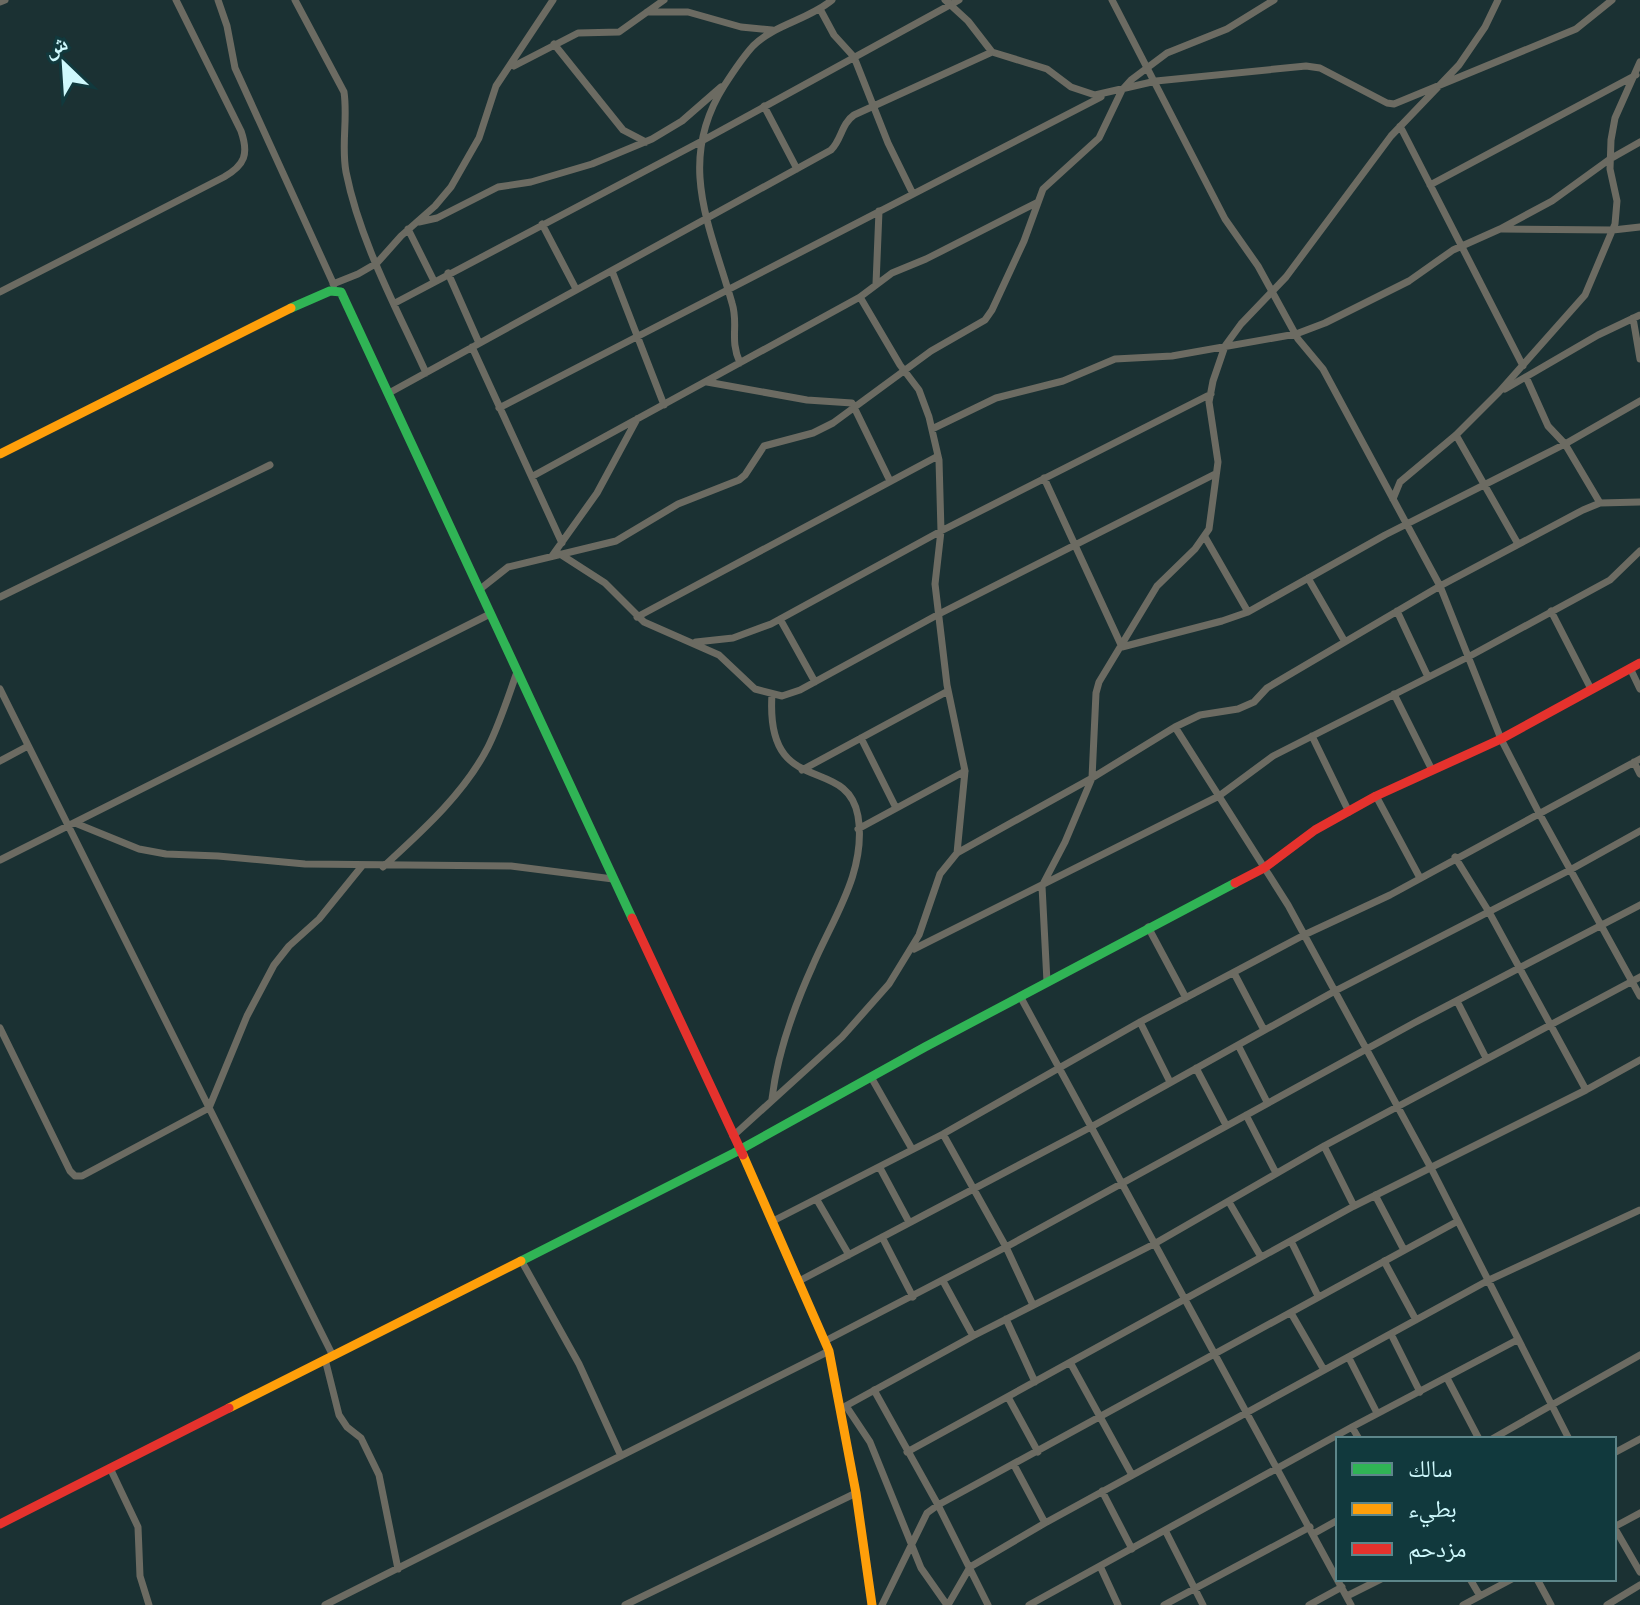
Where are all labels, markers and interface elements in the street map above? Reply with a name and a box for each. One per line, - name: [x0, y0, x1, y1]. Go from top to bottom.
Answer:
- north arrow: [24, 24, 104, 104]
- text: ش: [39, 28, 72, 63]
- legend: [1336, 1437, 1616, 1581]
- text: سالك: [1408, 1453, 1453, 1483]
- text: بطيء: [1408, 1493, 1457, 1528]
- text: مزدحم: [1408, 1533, 1467, 1565]

